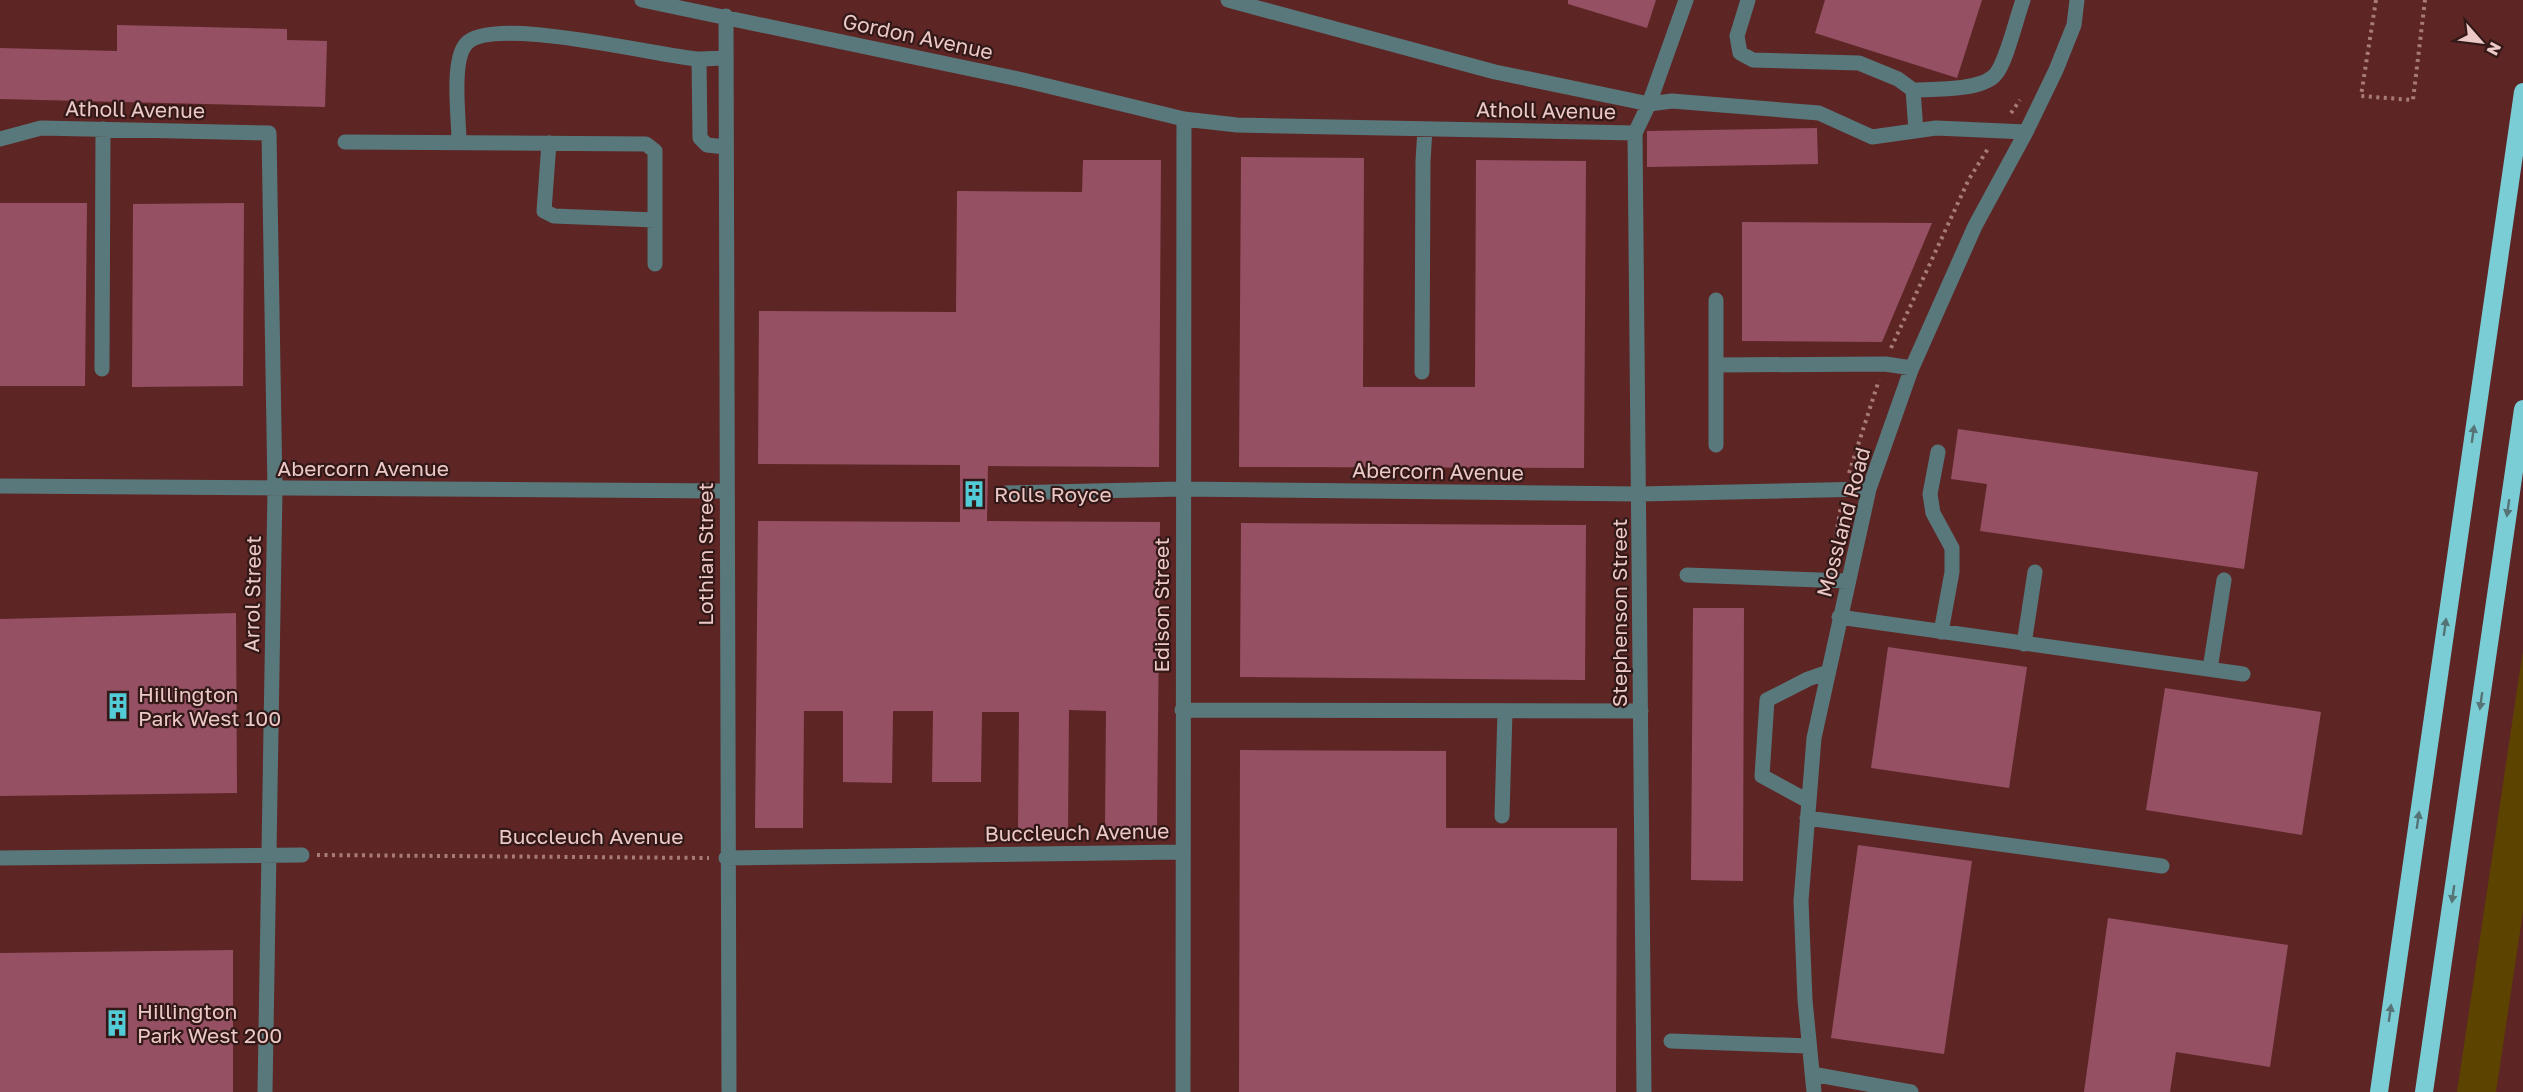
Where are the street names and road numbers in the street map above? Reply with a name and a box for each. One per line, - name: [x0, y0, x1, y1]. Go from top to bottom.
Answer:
- street label: Gordon Avenue: [840, 7, 996, 65]
- street label: Atholl Avenue: [65, 95, 205, 123]
- street label: Atholl Avenue: [1476, 96, 1616, 124]
- street label: Mossland Road: [1811, 444, 1875, 600]
- street label: Abercorn Avenue: [277, 455, 449, 481]
- street label: Abercorn Avenue: [1352, 457, 1524, 485]
- street label: Lothian Street: [692, 482, 718, 626]
- street label: Stephenson Street: [1606, 519, 1632, 707]
- street label: Arrol Street: [238, 535, 266, 653]
- street label: Edison Street: [1148, 537, 1174, 673]
- street label: Buccleuch Avenue: [984, 817, 1170, 847]
- street label: Buccleuch Avenue: [499, 823, 683, 849]

